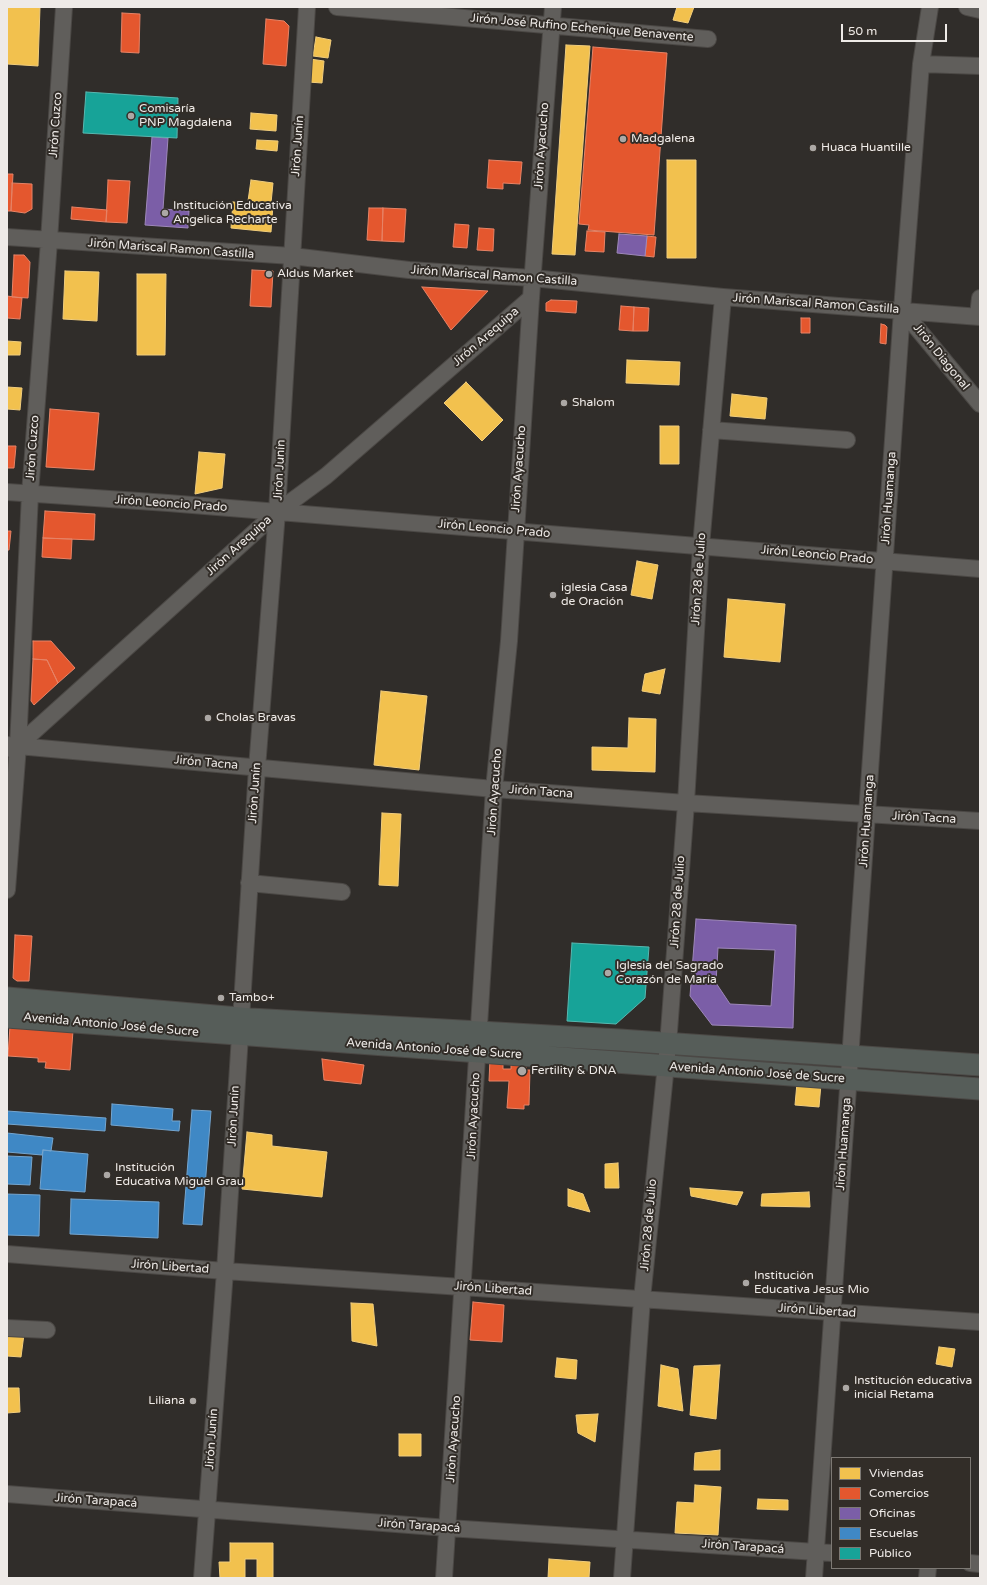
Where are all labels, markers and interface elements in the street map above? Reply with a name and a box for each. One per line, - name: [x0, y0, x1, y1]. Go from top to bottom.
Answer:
- street label: Jirón José Rufino Echenique Benavente: [470, 11, 694, 45]
- scale bar: [843, 16, 949, 42]
- text: 50 m: [848, 24, 877, 38]
- street label: Jirón Cuzco: [47, 92, 65, 158]
- place label: Comisaría PNP Magdalena: [139, 102, 232, 130]
- street label: Jirón Ayacucho: [532, 102, 552, 190]
- marker: Comisaría PNP Magdalena: [126, 111, 136, 121]
- street label: Jirón Junín: [289, 115, 307, 177]
- place label: Madgalena: [631, 132, 695, 146]
- marker: Madgalena: [618, 134, 628, 144]
- place label: Huaca Huantille: [821, 141, 911, 155]
- marker: Huaca Huantille: [808, 143, 818, 153]
- place label: Institución Educativa Angelica Recharte: [173, 199, 292, 227]
- marker: Institución Educativa Angelica Recharte: [160, 208, 170, 218]
- street label: Jirón Mariscal Ramon Castilla: [87, 236, 255, 262]
- street label: Jirón Mariscal Ramon Castilla: [410, 263, 578, 289]
- place label: Aldus Market: [277, 267, 353, 281]
- marker: Aldus Market: [264, 269, 274, 279]
- street label: Jirón Mariscal Ramon Castilla: [732, 291, 900, 317]
- street label: Jirón Arequipa: [450, 304, 522, 370]
- street label: Jirón Diagonal: [910, 321, 972, 393]
- place label: Shalom: [572, 396, 615, 410]
- marker: Shalom: [559, 398, 569, 408]
- street label: Jirón Cuzco: [24, 415, 42, 481]
- street label: Jirón Ayacucho: [509, 425, 529, 513]
- street label: Jirón Junín: [271, 439, 289, 501]
- street label: Jirón Huamanga: [879, 451, 899, 545]
- street label: Jirón Leoncio Prado: [114, 493, 228, 515]
- street label: Jirón Arequipa: [203, 513, 275, 579]
- street label: Jirón Leoncio Prado: [437, 517, 551, 541]
- street label: Jirón 28 de Julio: [689, 532, 709, 626]
- street label: Jirón Leoncio Prado: [760, 543, 874, 567]
- place label: iglesia Casa de Oración: [561, 581, 628, 609]
- marker: iglesia Casa de Oración: [548, 590, 558, 600]
- place label: Cholas Bravas: [216, 711, 296, 725]
- marker: Cholas Bravas: [203, 713, 213, 723]
- street label: Jirón Ayacucho: [485, 748, 505, 836]
- street label: Jirón Tacna: [173, 753, 239, 773]
- street label: Jirón Junín: [246, 762, 264, 824]
- street label: Jirón Huamanga: [857, 774, 877, 868]
- street label: Jirón Tacna: [508, 783, 574, 801]
- street label: Jirón Tacna: [892, 809, 956, 827]
- street label: Jirón 28 de Julio: [668, 855, 688, 949]
- place label: Iglesia del Sagrado Corazón de María: [616, 959, 724, 987]
- marker: Iglesia del Sagrado Corazón de María: [603, 968, 613, 978]
- place label: Tambo+: [229, 991, 275, 1005]
- marker: Tambo+: [216, 993, 226, 1003]
- street label: Avenida Antonio José de Sucre: [23, 1010, 199, 1040]
- street label: Avenida Antonio José de Sucre: [346, 1036, 522, 1062]
- street label: Avenida Antonio José de Sucre: [669, 1060, 845, 1086]
- place label: Fertility & DNA: [531, 1064, 616, 1078]
- marker: Fertility & DNA: [516, 1065, 528, 1077]
- street label: Jirón Ayacucho: [465, 1072, 483, 1160]
- street label: Jirón Junín: [225, 1085, 243, 1147]
- street label: Jirón Huamanga: [834, 1097, 854, 1191]
- place label: Institución Educativa Miguel Grau: [115, 1161, 244, 1189]
- marker: Institución Educativa Miguel Grau: [102, 1170, 112, 1180]
- street label: Jirón 28 de Julio: [638, 1178, 660, 1272]
- street label: Jirón Libertad: [130, 1257, 210, 1277]
- place label: Institución Educativa Jesus Mio: [754, 1269, 869, 1297]
- marker: Institución Educativa Jesus Mio: [741, 1278, 751, 1288]
- street label: Jirón Libertad: [453, 1279, 533, 1299]
- street label: Jirón Libertad: [777, 1301, 857, 1321]
- place label: Institución educativa inicial Retama: [854, 1374, 972, 1402]
- marker: Institución educativa inicial Retama: [841, 1383, 851, 1393]
- place label: Liliana: [148, 1394, 185, 1408]
- street label: Jirón Ayacucho: [444, 1395, 464, 1483]
- marker: Liliana: [188, 1396, 198, 1406]
- street label: Jirón Junín: [203, 1408, 221, 1470]
- legend: [831, 1457, 971, 1569]
- text: Viviendas: [869, 1466, 924, 1480]
- text: Comercios: [869, 1486, 929, 1500]
- street label: Jirón Tarapacá: [54, 1491, 138, 1511]
- text: Oficinas: [869, 1506, 916, 1520]
- street label: Jirón Tarapacá: [377, 1516, 461, 1536]
- text: Escuelas: [869, 1526, 918, 1540]
- street label: Jirón Tarapacá: [701, 1537, 785, 1557]
- text: Público: [869, 1546, 911, 1560]

